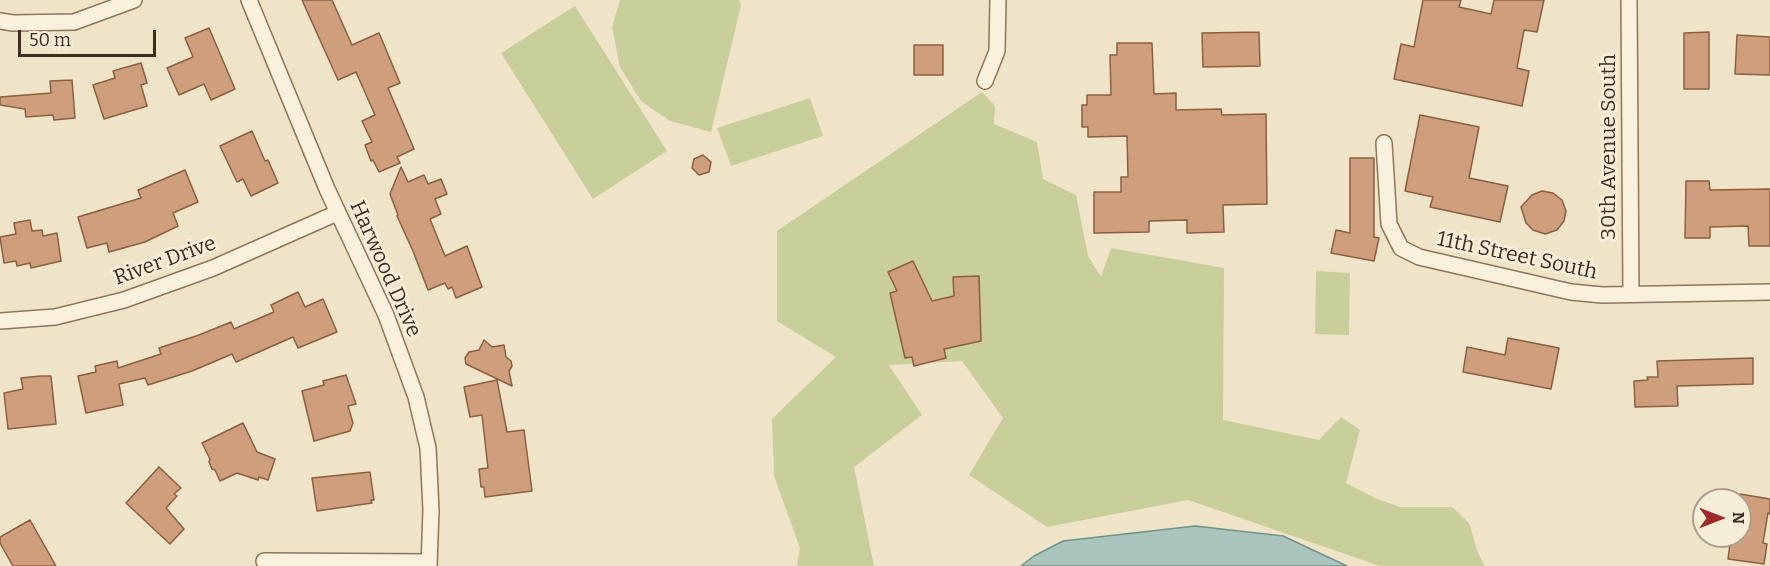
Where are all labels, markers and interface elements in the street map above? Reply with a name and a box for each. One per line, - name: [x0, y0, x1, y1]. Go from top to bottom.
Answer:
- scale bar: [21, 18, 159, 56]
- text: 50 m: [29, 29, 71, 51]
- street label: 30th Avenue South: [1596, 54, 1622, 240]
- street label: Harwood Drive: [344, 197, 426, 341]
- street label: 11th Street South: [1435, 227, 1599, 285]
- street label: River Drive: [111, 231, 219, 291]
- north arrow: [1692, 488, 1752, 548]
- text: N: [1729, 512, 1748, 524]

